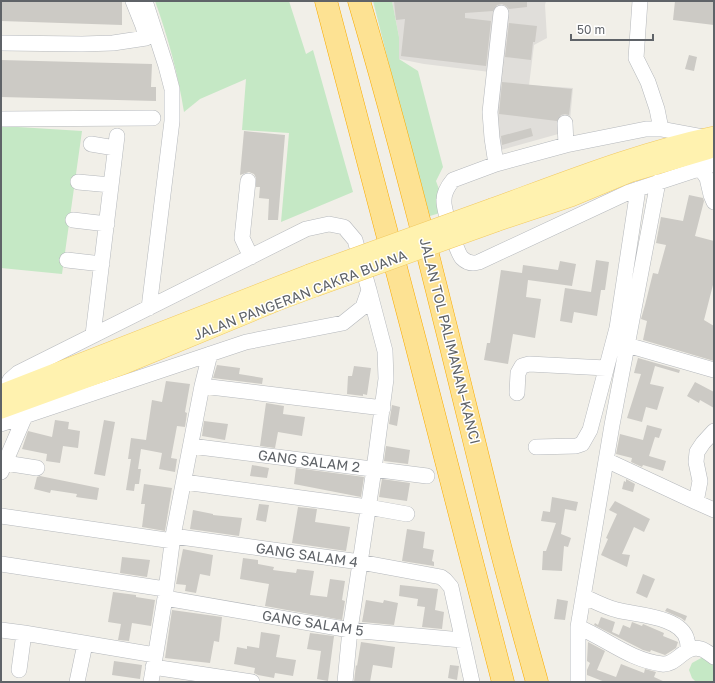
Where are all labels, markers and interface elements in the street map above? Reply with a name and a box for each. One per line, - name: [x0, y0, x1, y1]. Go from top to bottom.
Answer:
- scale bar: [571, 16, 653, 42]
- text: 50 m: [577, 22, 605, 37]
- street label: JALAN TOL PALIMANAN–KANCI: [417, 236, 484, 446]
- street label: JALAN PANGERAN CAKRA BUANA: [191, 246, 410, 343]
- street label: GANG SALAM 2: [257, 446, 361, 475]
- street label: GANG SALAM 4: [255, 539, 359, 570]
- street label: GANG SALAM 5: [261, 606, 365, 639]

